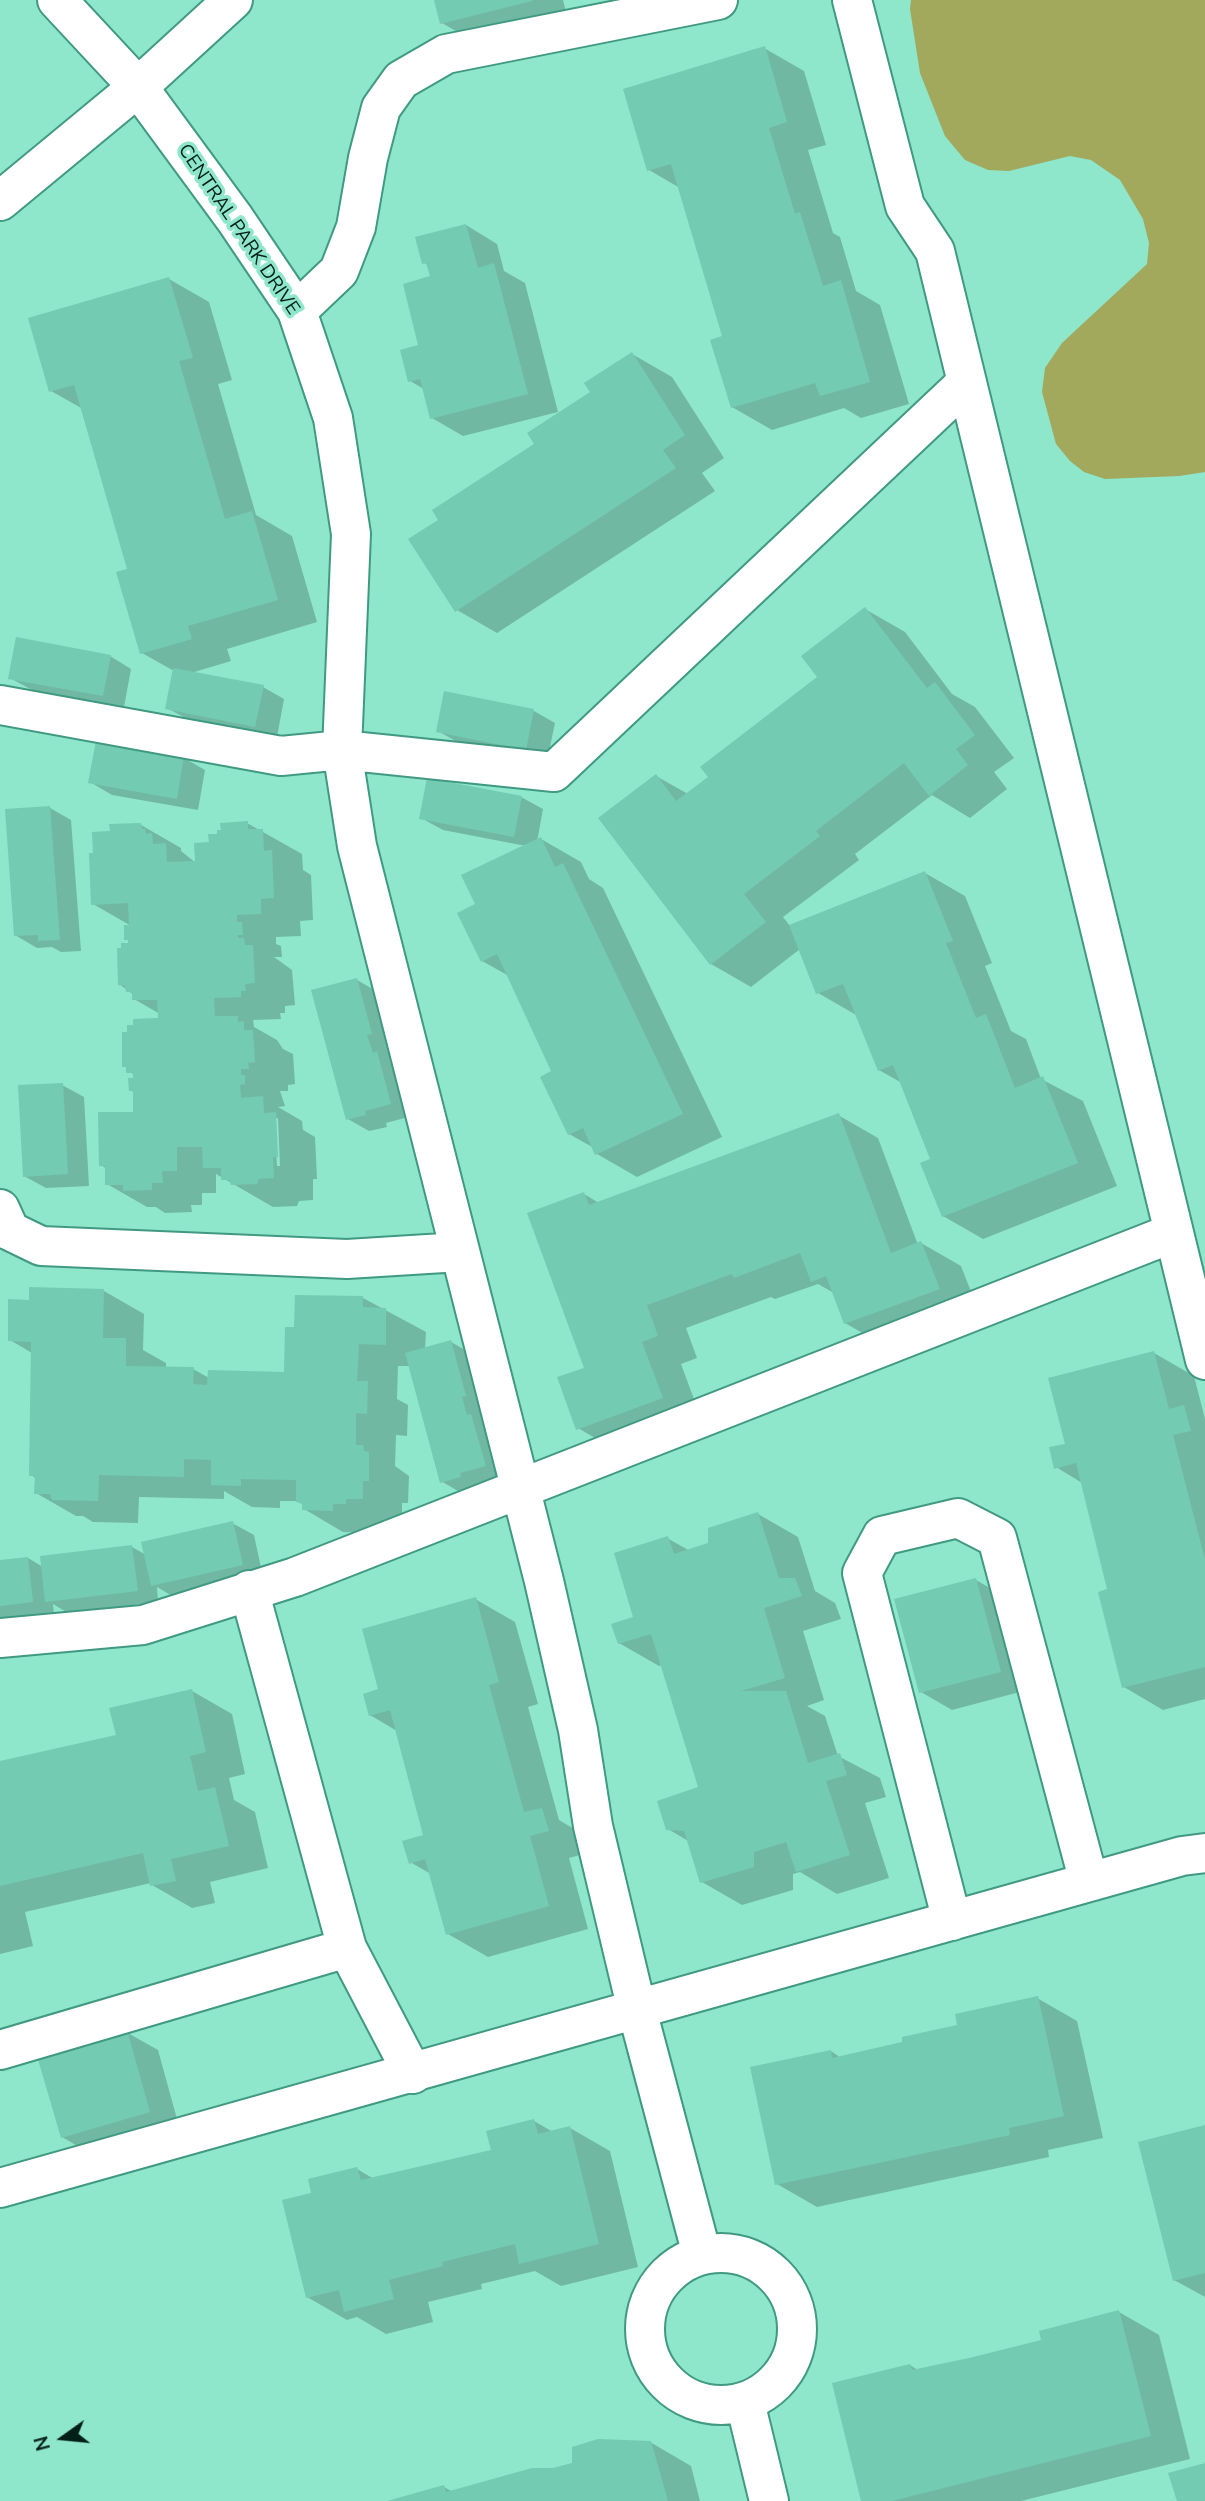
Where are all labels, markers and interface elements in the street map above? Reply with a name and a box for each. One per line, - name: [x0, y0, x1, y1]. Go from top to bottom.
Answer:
- street label: CENTRAL PARK DRIVE: [172, 140, 304, 320]
- north arrow: [28, 2403, 98, 2473]
- text: N: [28, 2433, 57, 2454]

